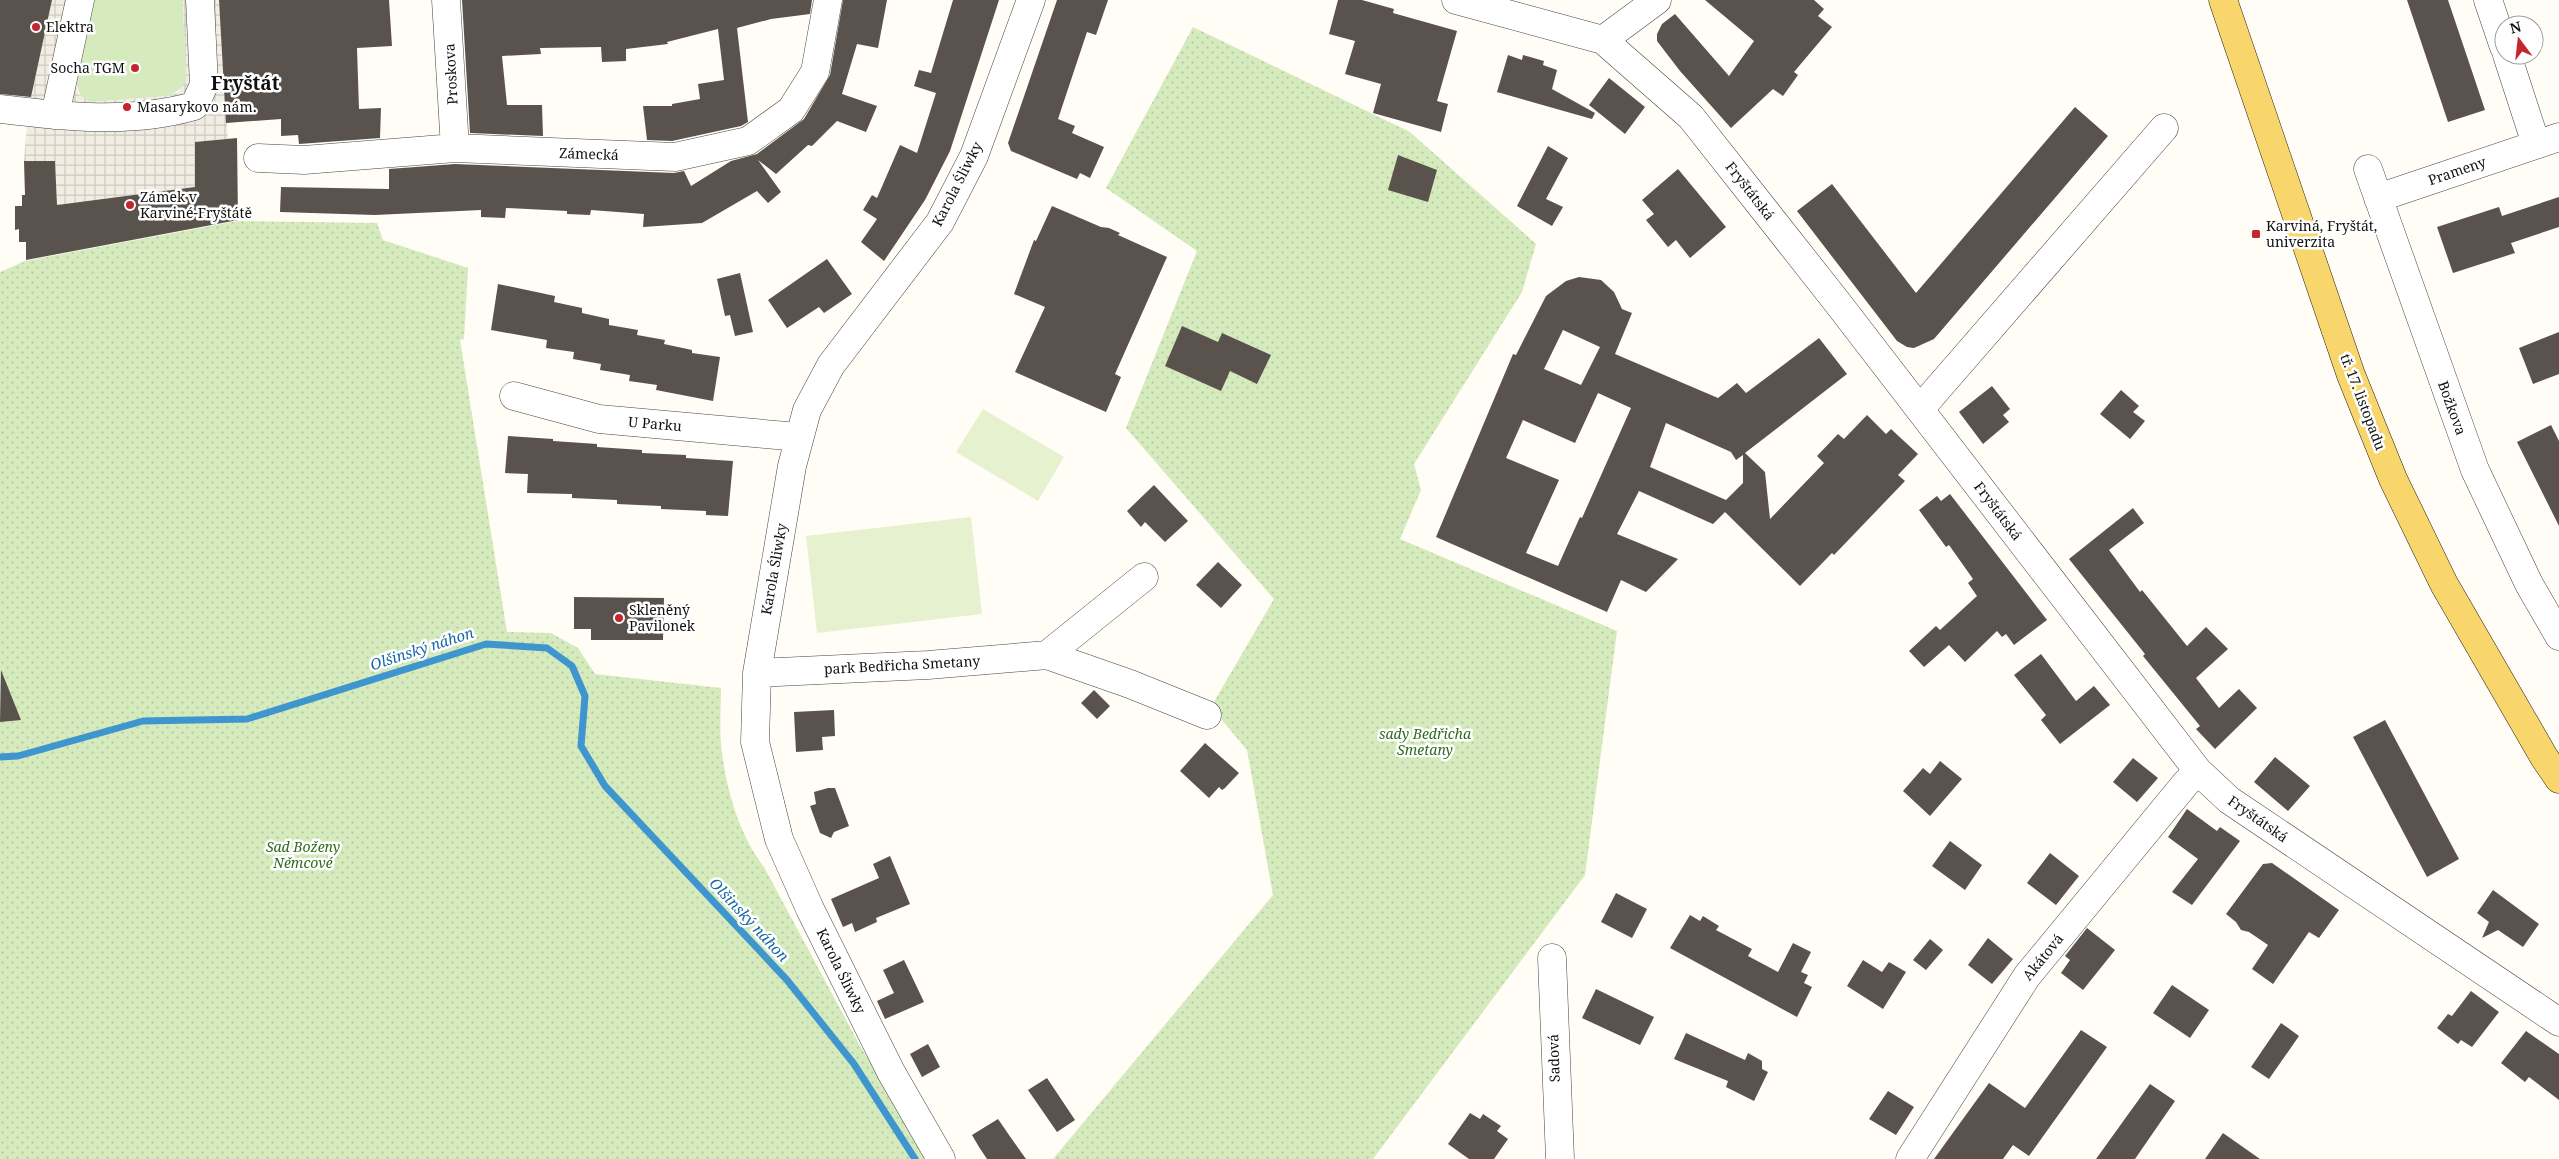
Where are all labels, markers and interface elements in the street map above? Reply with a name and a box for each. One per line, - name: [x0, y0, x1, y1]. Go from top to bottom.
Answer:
- north arrow: [2494, 15, 2544, 65]
- text: N: [2508, 16, 2523, 38]
- place label: Elektra: [46, 17, 94, 36]
- marker: Elektra: [30, 21, 42, 33]
- street label: Proskova: [439, 43, 462, 105]
- place label: Socha TGM: [51, 58, 125, 77]
- marker: Socha TGM: [129, 62, 141, 74]
- district label: Fryštát: [211, 70, 280, 96]
- place label: Masarykovo nám.: [137, 97, 256, 116]
- marker: Masarykovo nám.: [121, 101, 133, 113]
- street label: Karola Śliwky: [927, 138, 986, 229]
- street label: Zámecká: [559, 143, 619, 164]
- street label: Prameny: [2425, 152, 2488, 189]
- street label: Fryštátská: [1722, 158, 1779, 224]
- place label: Zámek v Karviné-Fryštátě: [140, 187, 252, 222]
- marker: Zámek v Karviné-Fryštátě: [124, 199, 136, 211]
- place label: Karviná, Fryštát, univerzita: [2266, 216, 2377, 251]
- marker: Karviná, Fryštát, univerzita: [2250, 228, 2262, 240]
- street label: tř. 17. listopadu: [2336, 351, 2391, 453]
- street label: Božkova: [2434, 378, 2471, 438]
- street label: U Parku: [627, 412, 683, 435]
- street label: Fryštátská: [1970, 477, 2027, 544]
- street label: Karola Śliwky: [756, 521, 791, 616]
- place label: Skleněný Pavilonek: [629, 600, 696, 635]
- marker: Skleněný Pavilonek: [613, 612, 625, 624]
- water label: Olšinský náhon: [367, 622, 476, 674]
- street label: park Bedřicha Smetany: [823, 651, 981, 678]
- park label: sady Bedřicha Smetany: [1379, 724, 1472, 759]
- street label: Fryštátská: [2224, 791, 2292, 846]
- park label: Sad Boženy Němcové: [266, 837, 340, 872]
- water label: Olšinský náhon: [706, 873, 794, 966]
- street label: Karola Śliwky: [813, 925, 870, 1017]
- street label: Akátová: [2018, 929, 2067, 984]
- street label: Sadová: [1543, 1034, 1564, 1082]

